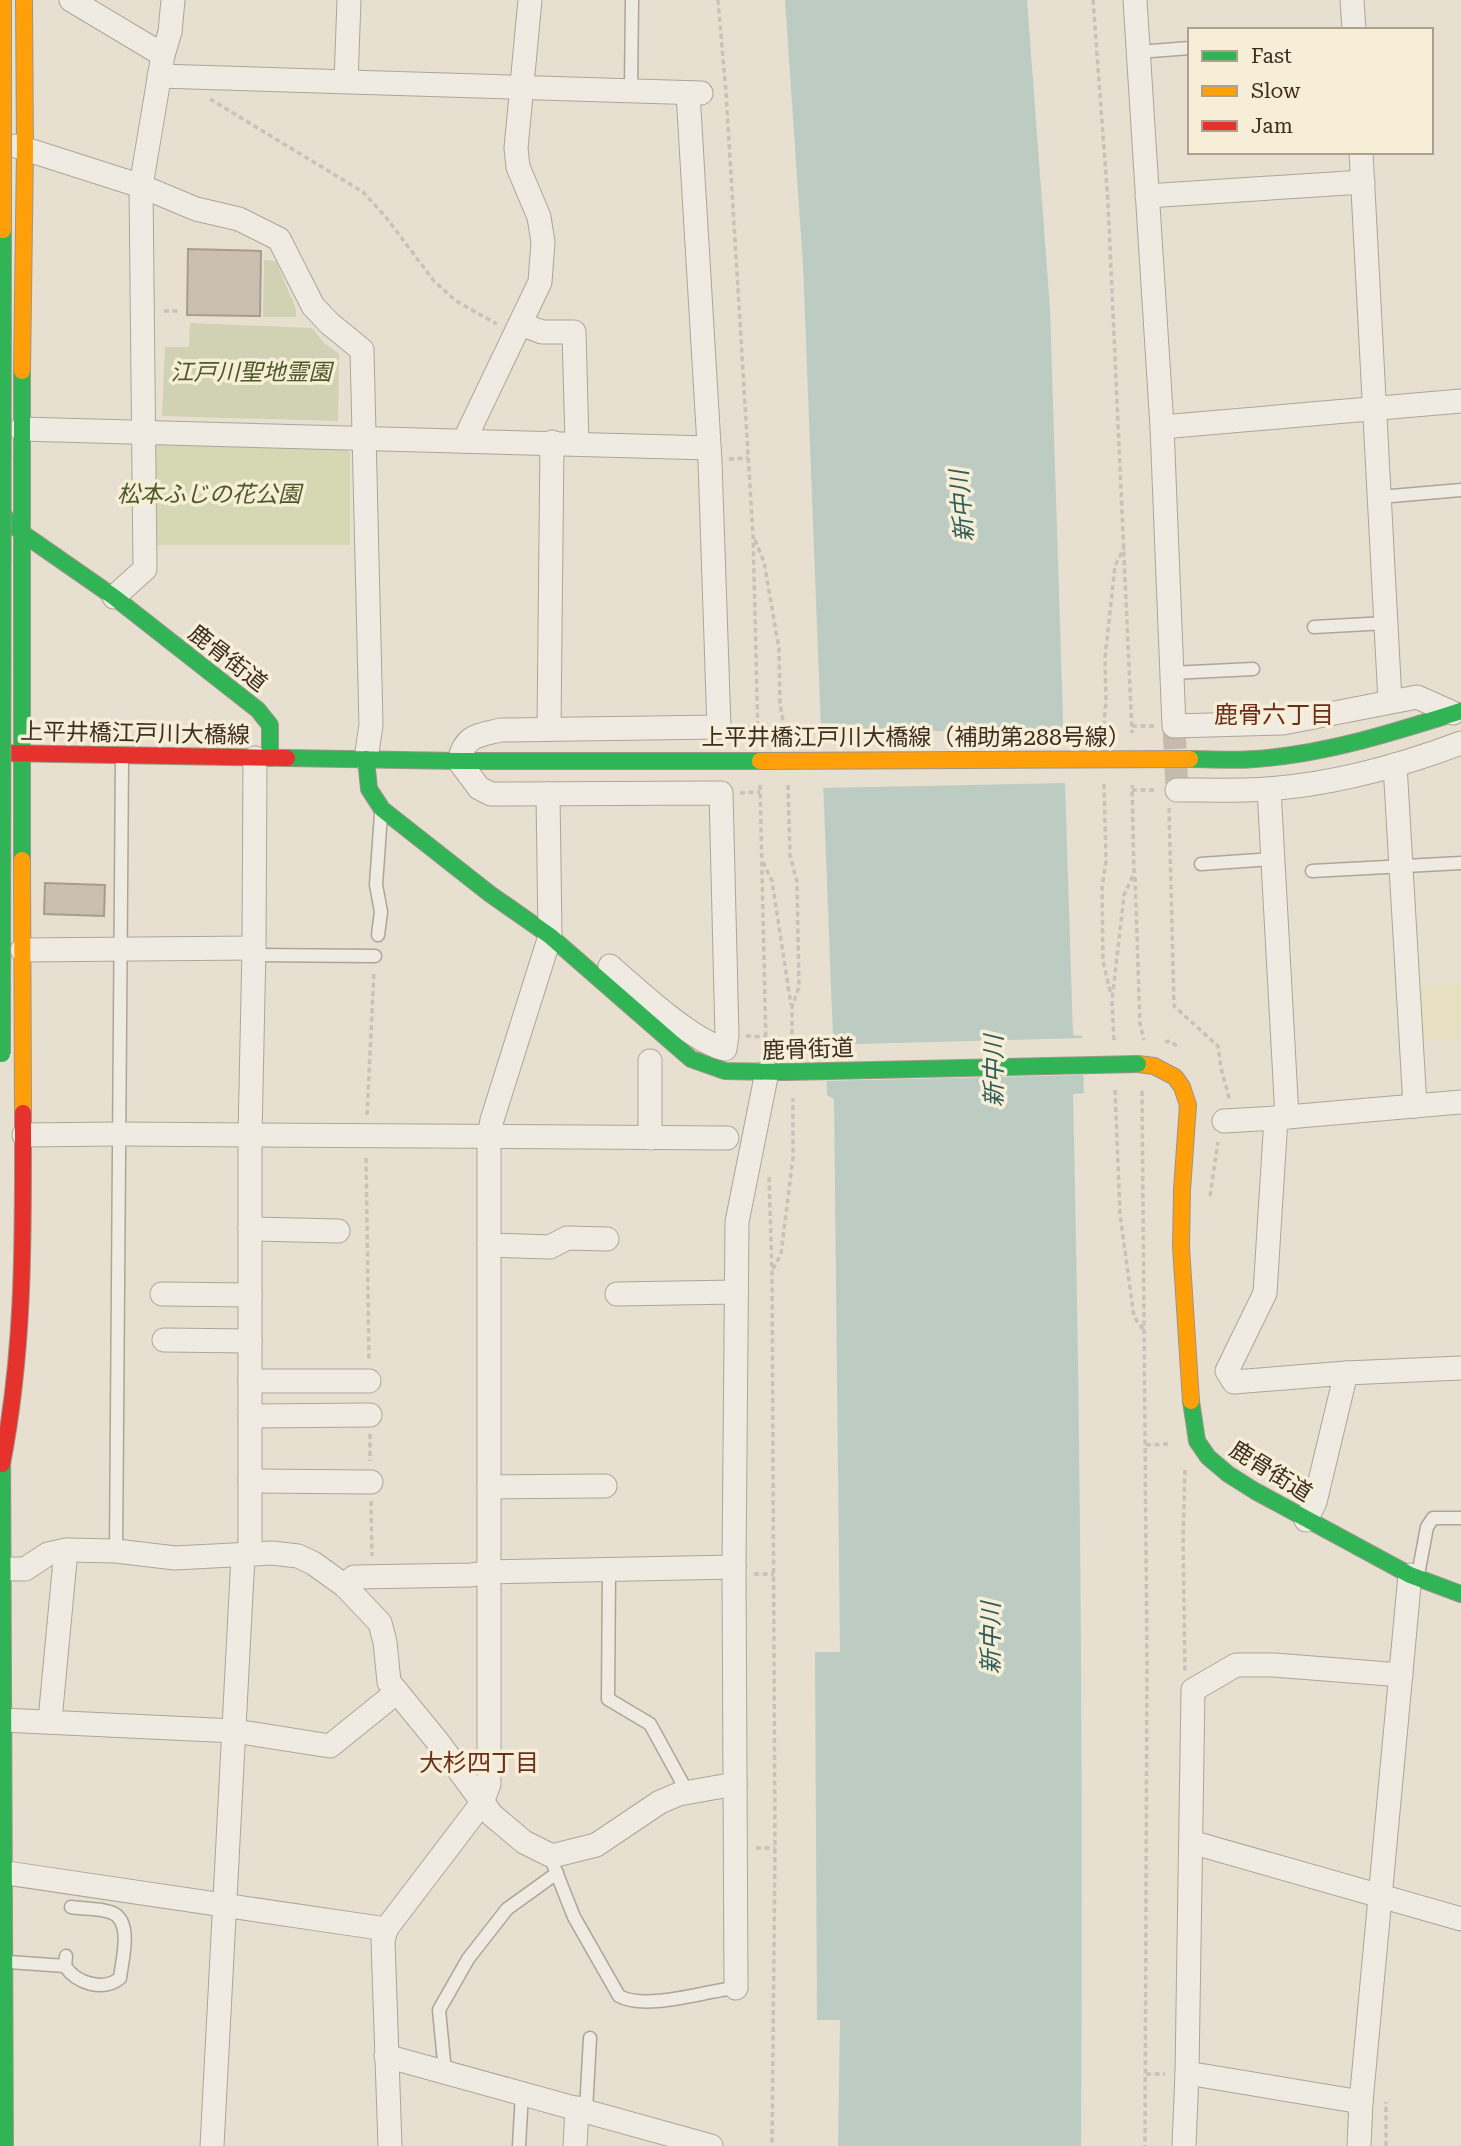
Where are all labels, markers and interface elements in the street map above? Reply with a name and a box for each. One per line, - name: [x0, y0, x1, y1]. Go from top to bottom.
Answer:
- legend: [1188, 28, 1433, 154]
- text: Fast: [1251, 44, 1292, 68]
- text: Slow: [1251, 79, 1301, 103]
- text: Jam: [1251, 114, 1293, 138]
- park label: 江戸川聖地霊園: [171, 359, 335, 386]
- water label: 新中川: [945, 466, 979, 543]
- park label: 松本ふじの花公園: [117, 481, 304, 508]
- street label: 鹿骨街道: [183, 619, 272, 697]
- district label: 鹿骨六丁目: [1214, 701, 1334, 729]
- street label: 上平井橋江戸川大橋線: [20, 718, 250, 749]
- street label: 上平井橋江戸川大橋線（補助第288号線）: [701, 724, 1131, 751]
- water label: 新中川: [980, 1032, 1008, 1107]
- street label: 鹿骨街道: [762, 1034, 854, 1065]
- street label: 鹿骨街道: [1225, 1436, 1317, 1507]
- water label: 新中川: [977, 1599, 1005, 1674]
- district label: 大杉四丁目: [419, 1749, 539, 1777]

